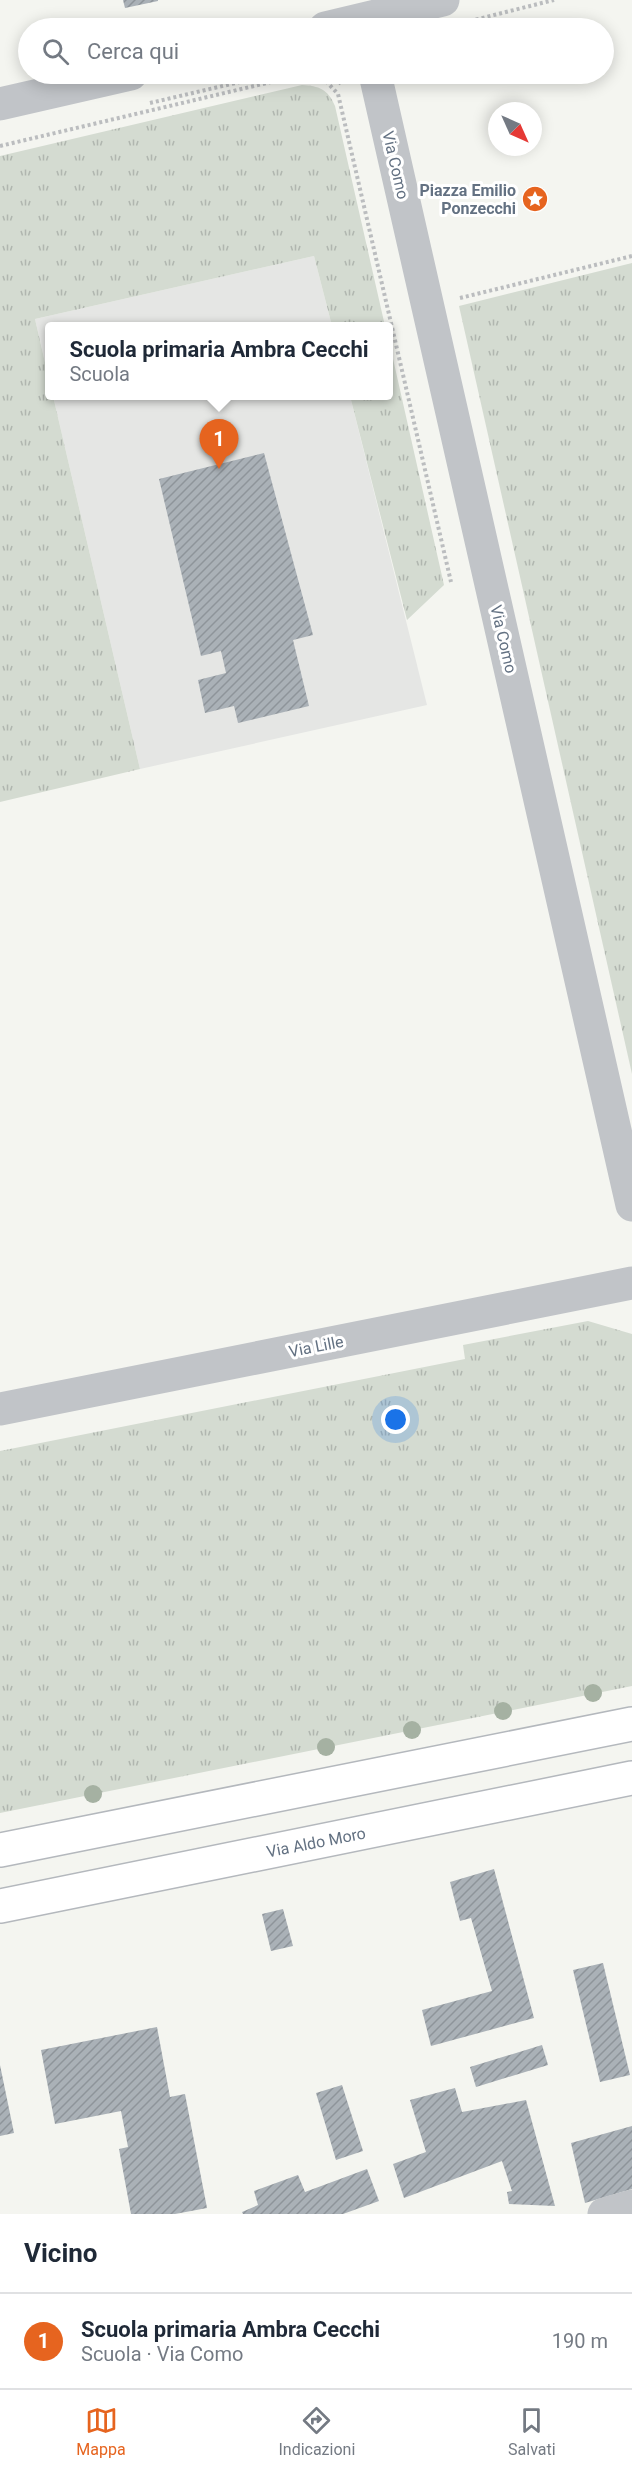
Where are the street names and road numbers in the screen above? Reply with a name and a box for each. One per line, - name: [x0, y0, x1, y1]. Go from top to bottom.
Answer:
- street label: Via Como: [378, 129, 413, 201]
- street label: Via Como: [486, 603, 521, 675]
- street label: Via Lille: [287, 1332, 345, 1361]
- street label: Via Aldo Moro: [265, 1824, 367, 1861]

